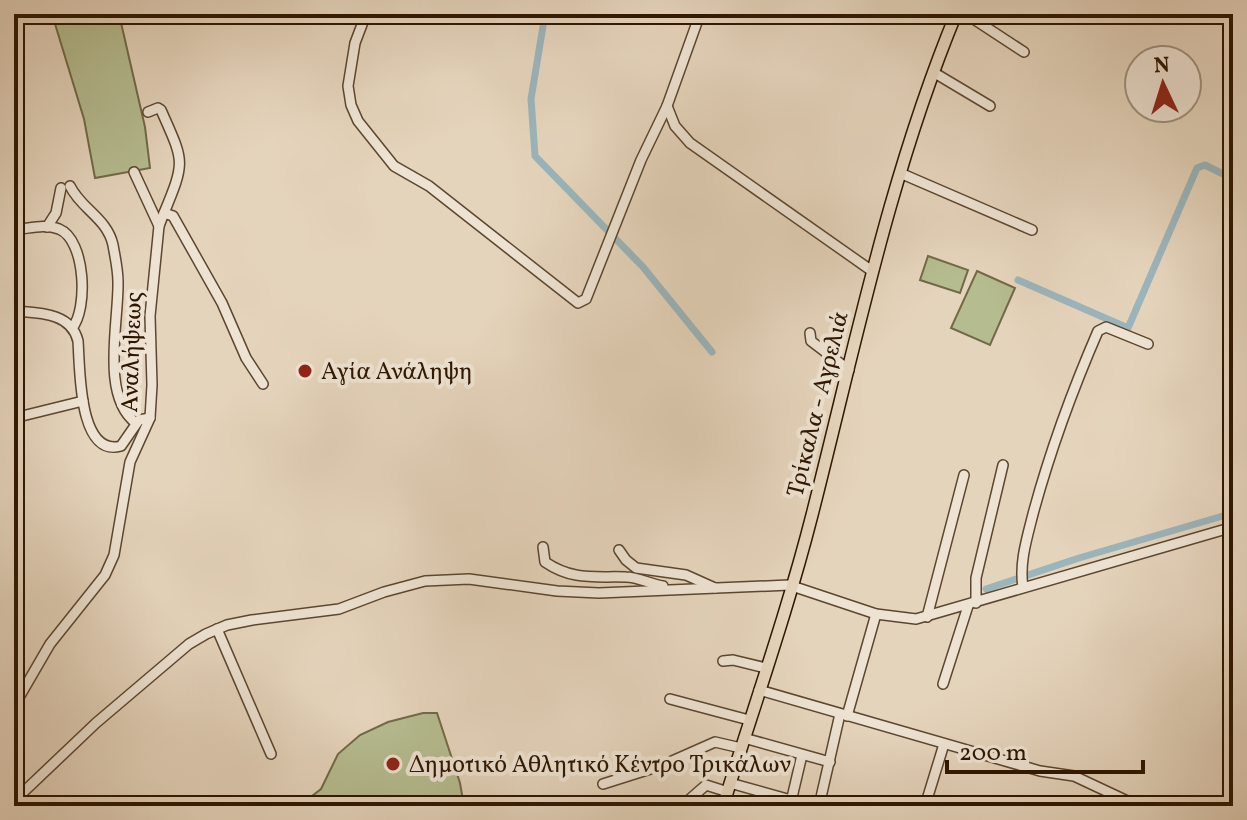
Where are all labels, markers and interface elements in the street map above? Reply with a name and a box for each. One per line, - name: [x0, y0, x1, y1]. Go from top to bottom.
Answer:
- north arrow: [1123, 44, 1203, 124]
- text: N: [1153, 51, 1171, 83]
- street label: Αναλήψεως: [114, 291, 152, 413]
- street label: Τρίκαλα - Αγρελιά: [779, 308, 858, 501]
- place label: Αγία Ανάληψη: [321, 356, 473, 390]
- marker: Αγία Ανάληψη: [296, 362, 314, 380]
- scale bar: [947, 724, 1143, 774]
- text: 200 m: [959, 737, 1027, 771]
- place label: Δημοτικό Αθλητικό Κέντρο Τρικάλων: [409, 749, 791, 783]
- marker: Δημοτικό Αθλητικό Κέντρο Τρικάλων: [384, 755, 402, 773]

